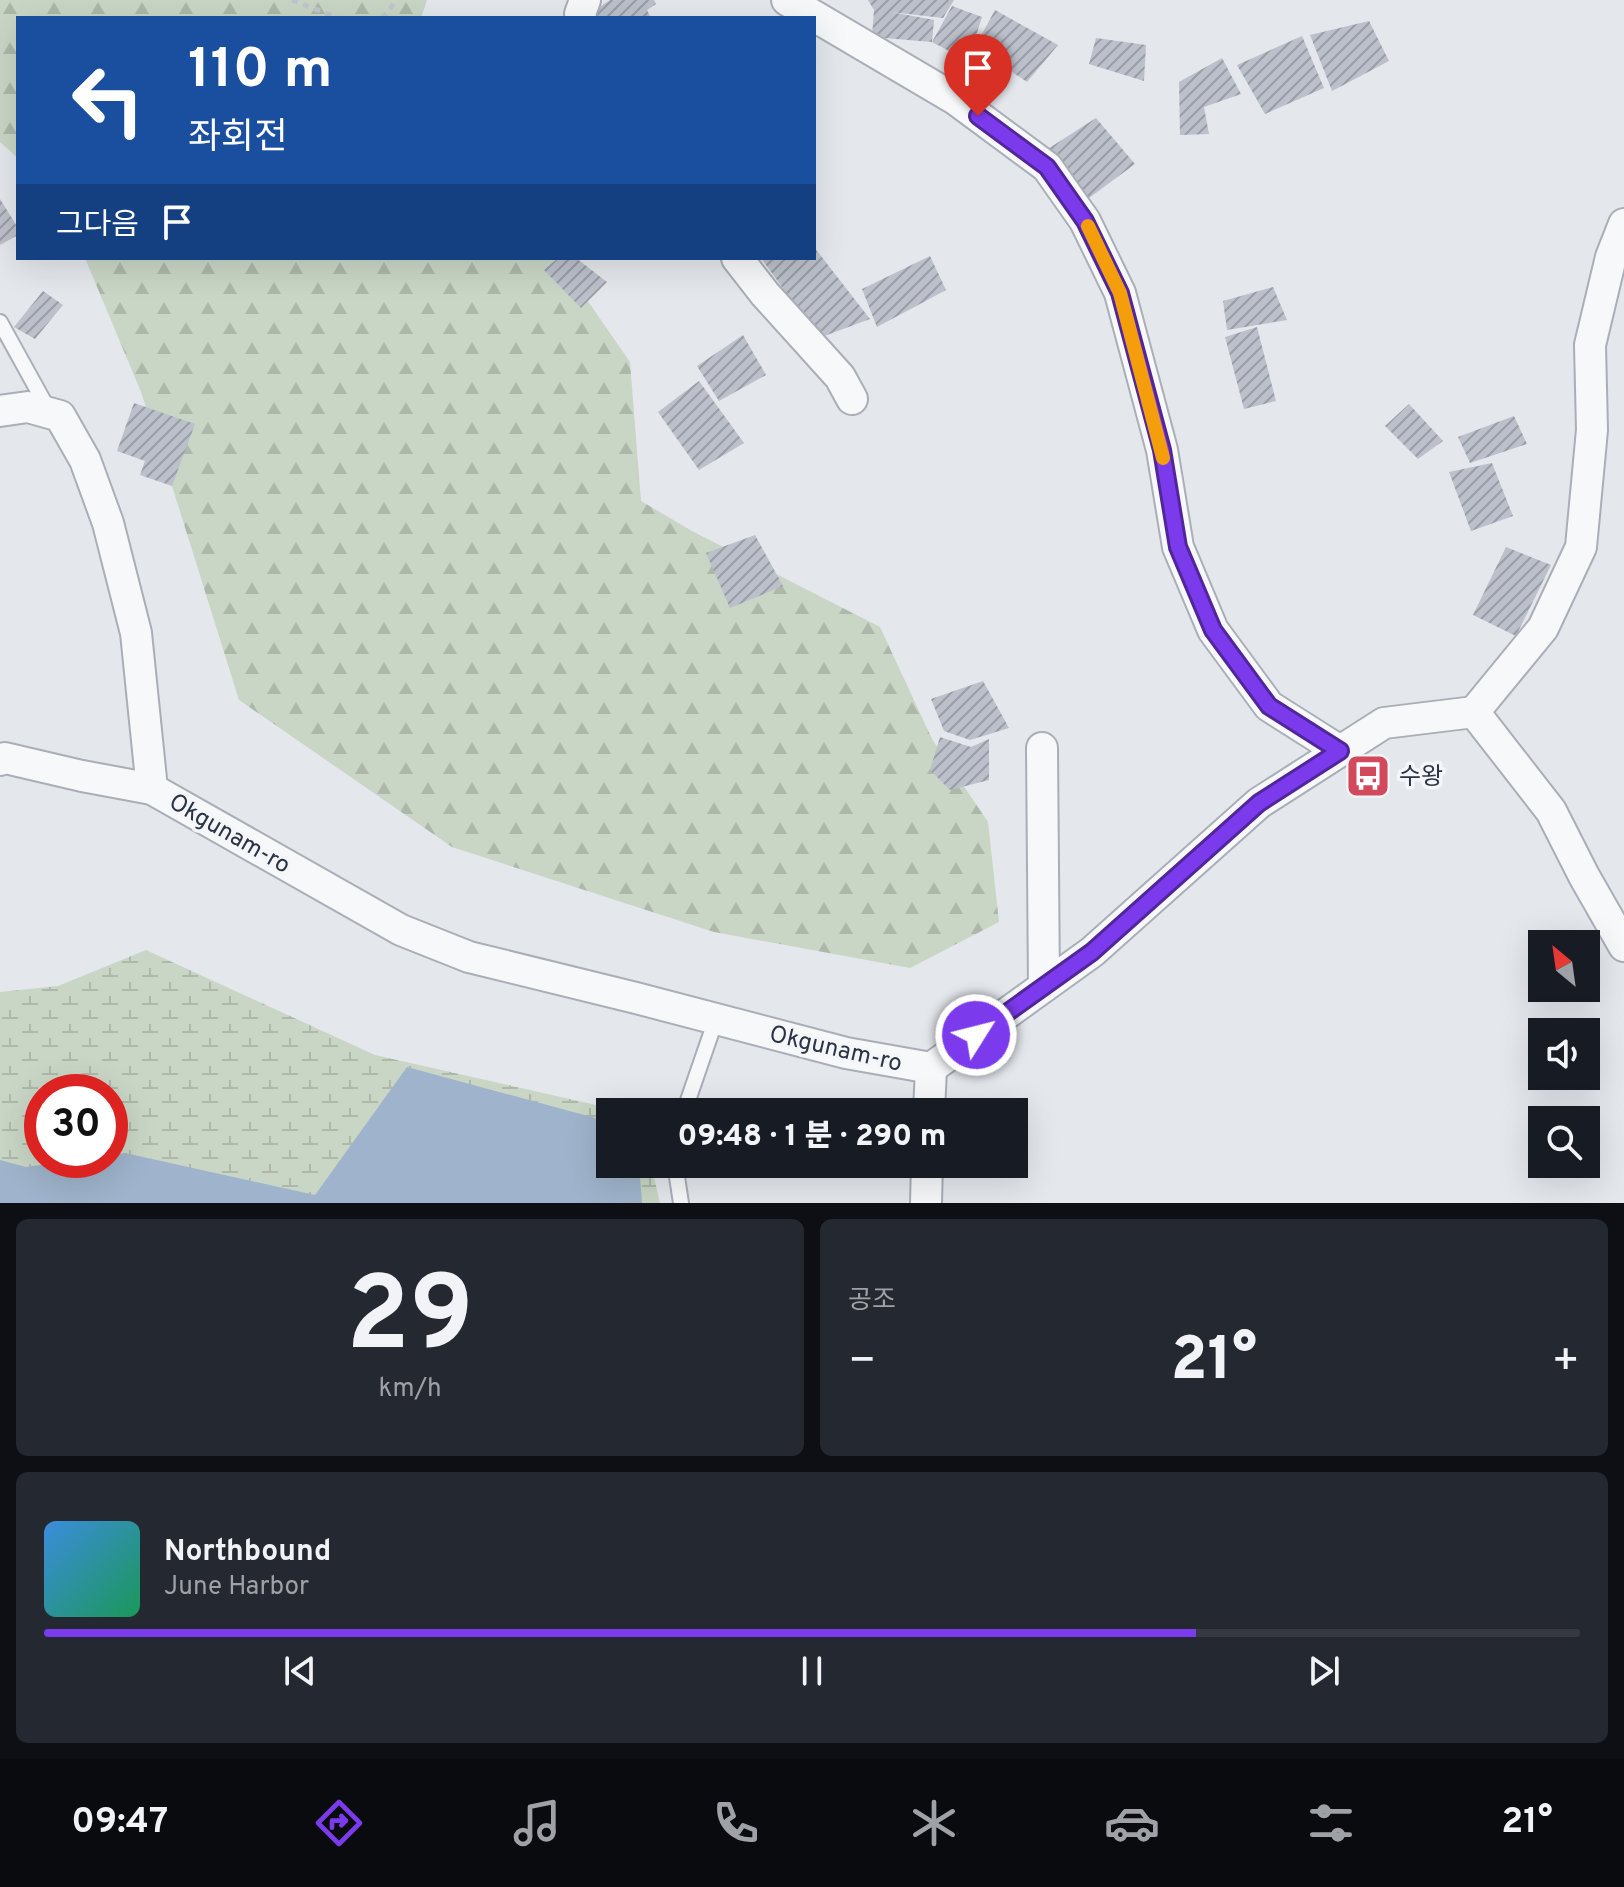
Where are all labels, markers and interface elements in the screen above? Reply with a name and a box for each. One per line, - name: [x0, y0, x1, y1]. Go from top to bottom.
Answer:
- pin: [944, 34, 1012, 116]
- text: 110 m: [188, 37, 333, 107]
- icon: arrive: [956, 46, 1000, 90]
- icon: left: [56, 48, 160, 152]
- text: 좌회전: [188, 116, 287, 162]
- icon: arrive: [155, 200, 199, 244]
- text: 그다음: [56, 208, 139, 245]
- bus stop icon: 수왕: [1344, 752, 1392, 800]
- place label: 수왕: [1399, 763, 1443, 793]
- street label: Okgunam-ro: [163, 788, 295, 882]
- north arrow: [1528, 930, 1600, 1002]
- map controls: [1528, 930, 1600, 1178]
- position arrow: [934, 993, 1018, 1077]
- button: sound: [1528, 1018, 1600, 1090]
- street label: Okgunam-ro: [766, 1020, 905, 1080]
- speed limit sign: 30: [24, 1074, 128, 1178]
- button: search: [1528, 1106, 1600, 1178]
- text: 09:48 · 1 분 · 290 m: [678, 1119, 946, 1156]
- text: 29: [346, 1255, 474, 1387]
- text: 공조: [848, 1285, 896, 1318]
- text: 21°: [1171, 1325, 1257, 1401]
- text: −: [848, 1335, 876, 1391]
- text: +: [1552, 1335, 1580, 1391]
- text: km/h: [378, 1373, 442, 1406]
- text: Northbound: [164, 1534, 331, 1571]
- text: June Harbor: [164, 1571, 309, 1604]
- icon: previous: [278, 1649, 322, 1693]
- icon: pause: [790, 1649, 834, 1693]
- icon: next: [1302, 1649, 1346, 1693]
- icon: directions: [311, 1795, 367, 1851]
- icon: music: [509, 1795, 565, 1851]
- icon: phone: [708, 1795, 764, 1851]
- icon: climate: [906, 1795, 962, 1851]
- icon: car: [1104, 1795, 1160, 1851]
- icon: filters: [1303, 1795, 1359, 1851]
- text: 09:47: [71, 1800, 168, 1846]
- text: 21°: [1501, 1800, 1553, 1846]

